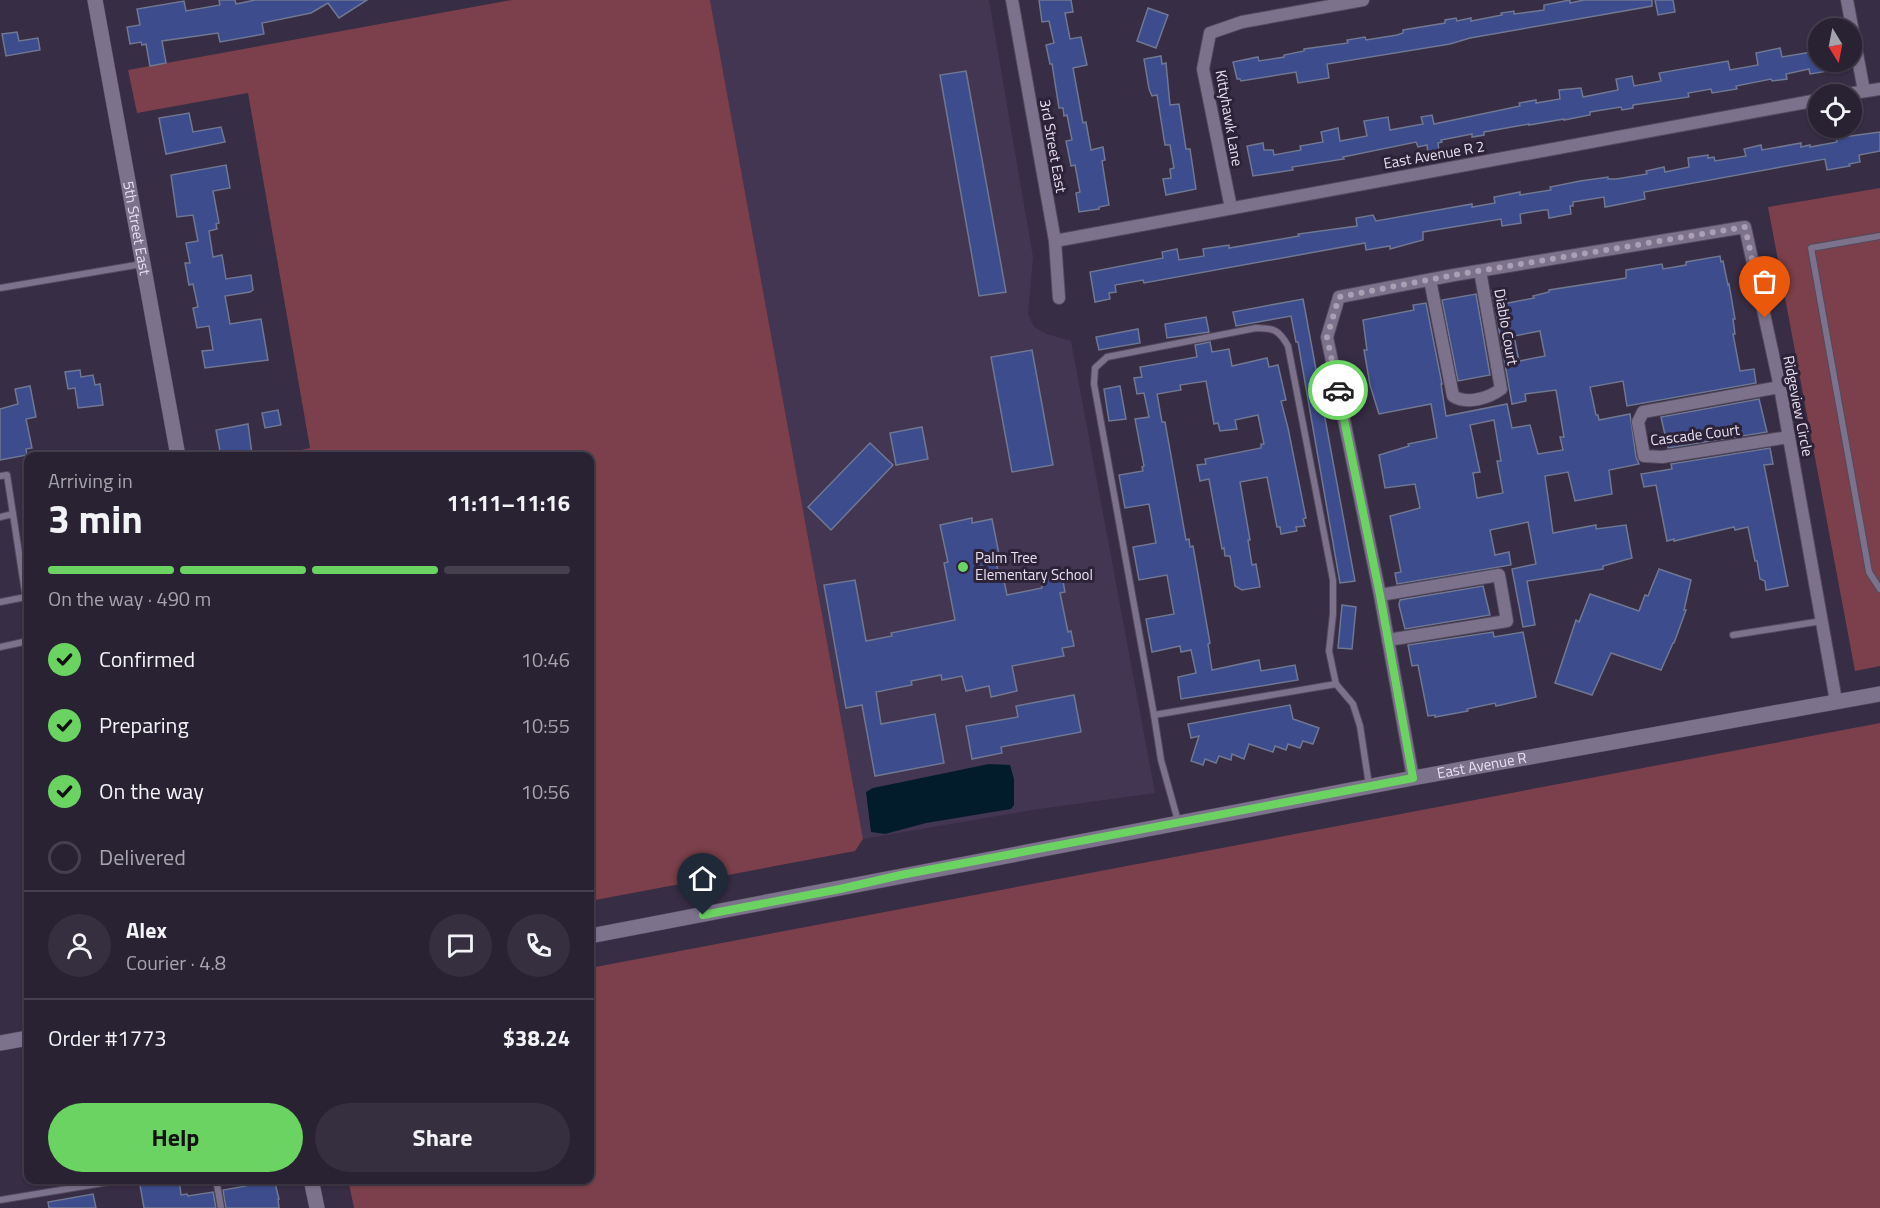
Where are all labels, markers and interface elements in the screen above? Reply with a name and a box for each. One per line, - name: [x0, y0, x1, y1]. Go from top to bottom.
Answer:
- north arrow: [1808, 18, 1862, 72]
- map controls: [1808, 18, 1862, 138]
- street label: Kittyhawk Lane: [1210, 68, 1249, 168]
- button: locate: [1808, 84, 1862, 138]
- street label: 3rd Street East: [1034, 97, 1073, 195]
- street label: East Avenue R 2: [1381, 134, 1486, 175]
- street label: 5th Street East: [117, 179, 157, 278]
- pin: [1739, 256, 1790, 318]
- icon: bag: [1748, 265, 1781, 298]
- street label: Diablo Court: [1488, 287, 1525, 368]
- street label: Ridgeview Circle: [1777, 353, 1820, 458]
- courier: [1308, 360, 1368, 420]
- icon: car: [1322, 374, 1355, 407]
- street label: Cascade Court: [1649, 418, 1742, 451]
- text: Arriving in: [48, 465, 133, 496]
- text: 11:11–11:16: [447, 486, 570, 520]
- text: 3 min: [48, 489, 143, 548]
- place label: Palm Tree Elementary School: [975, 546, 1093, 586]
- marker: Palm Tree Elementary School: [956, 560, 970, 574]
- text: On the way · 490 m: [48, 583, 211, 614]
- text: Confirmed: [99, 642, 195, 676]
- icon: check: [48, 643, 81, 676]
- text: 10:46: [521, 644, 570, 675]
- text: Preparing: [99, 708, 189, 742]
- icon: check: [48, 709, 81, 742]
- text: 10:55: [521, 710, 570, 741]
- street label: East Avenue R: [1435, 746, 1529, 784]
- text: On the way: [99, 774, 204, 808]
- icon: check: [48, 775, 81, 808]
- text: 10:56: [521, 776, 570, 807]
- text: Delivered: [99, 840, 186, 874]
- pin: [677, 853, 728, 915]
- icon: home: [686, 862, 719, 895]
- text: Alex: [126, 913, 167, 947]
- button: person: [48, 914, 111, 977]
- button: chat: [429, 914, 492, 977]
- button: phone: [507, 914, 570, 977]
- text: Courier · 4.8: [126, 947, 226, 978]
- text: Order #1773: [48, 1021, 167, 1055]
- text: $38.24: [503, 1021, 570, 1055]
- button: Help: [48, 1103, 303, 1172]
- button: Share: [315, 1103, 570, 1172]

